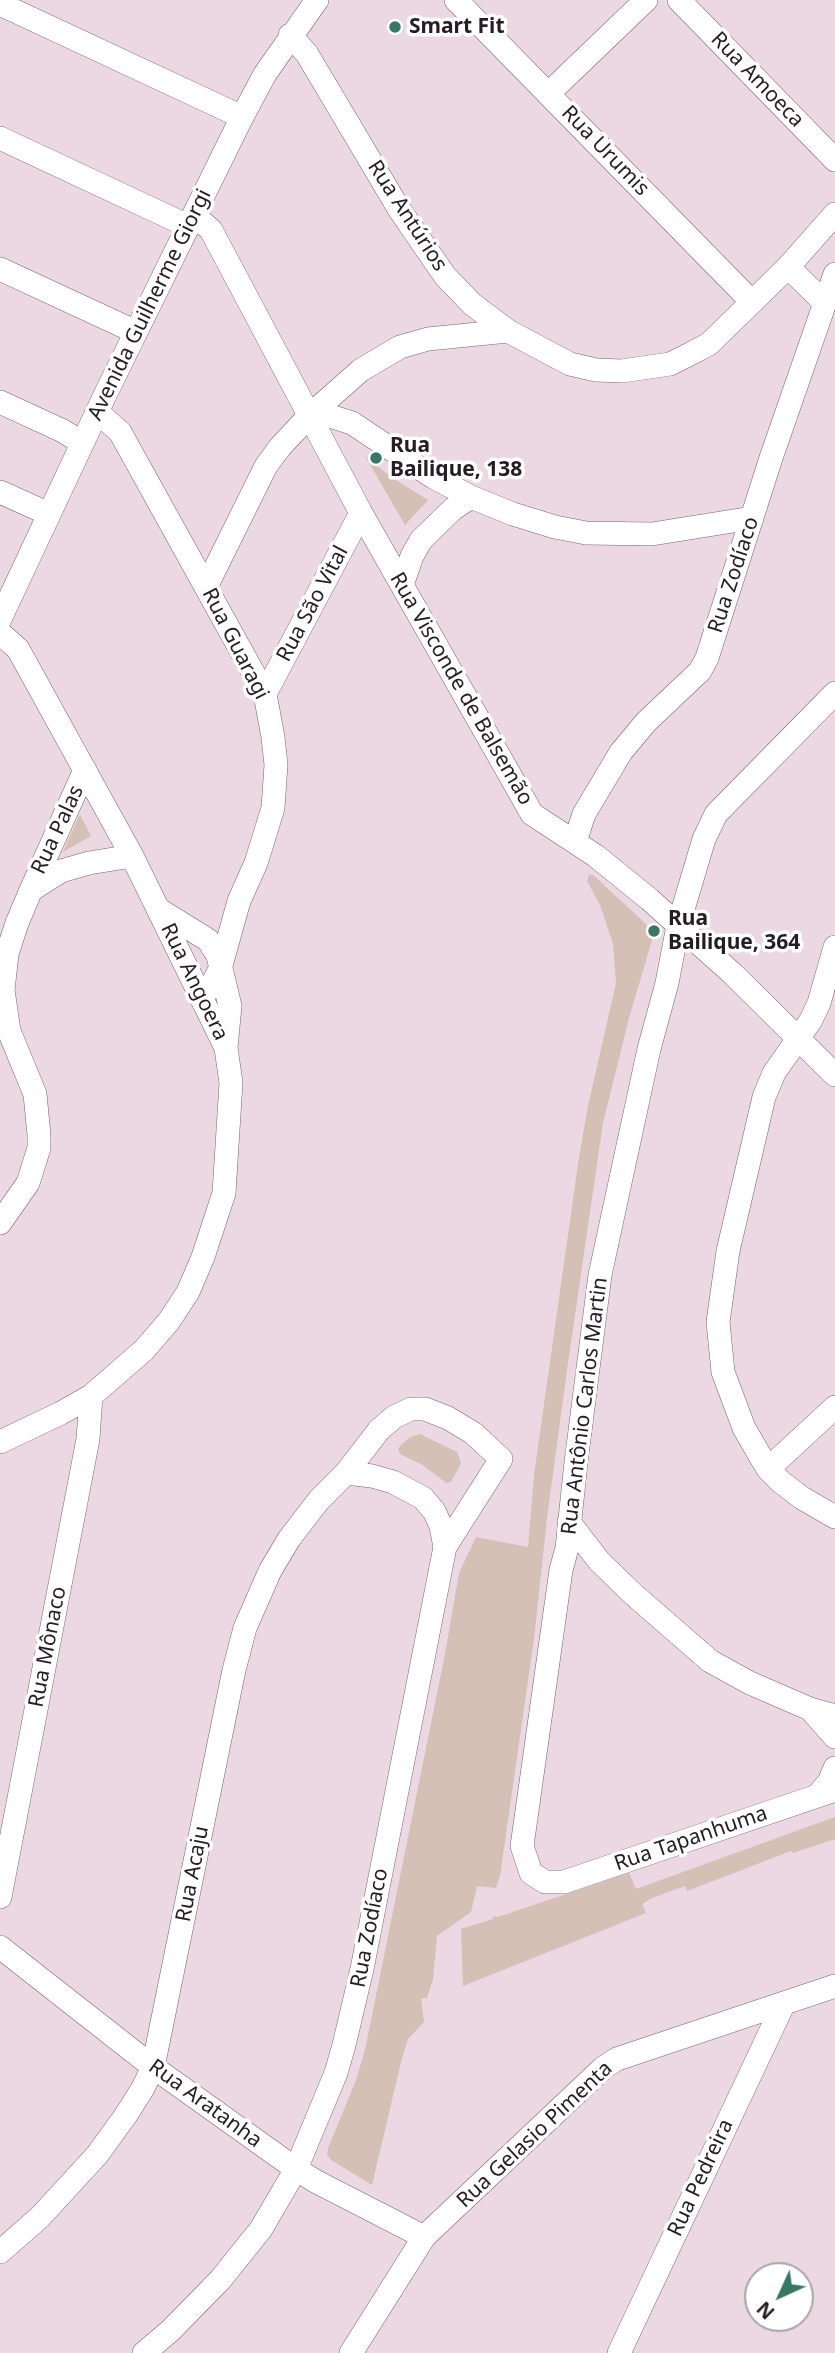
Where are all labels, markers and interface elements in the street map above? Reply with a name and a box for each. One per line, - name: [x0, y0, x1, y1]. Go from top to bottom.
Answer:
- place label: Smart Fit: [409, 14, 505, 40]
- marker: Smart Fit: [387, 19, 403, 35]
- street label: Rua Amoeca: [705, 27, 809, 133]
- street label: Rua Urumis: [556, 101, 654, 201]
- street label: Rua Antúrios: [362, 156, 452, 276]
- street label: Avenida Guilherme Giorgi: [83, 185, 217, 425]
- place label: Rua Bailique, 138: [390, 433, 522, 483]
- marker: Rua Bailique, 138: [368, 450, 384, 466]
- street label: Rua Zodíaco: [703, 514, 765, 636]
- street label: Rua São Vital: [272, 542, 354, 666]
- street label: Rua Visconde de Balsemão: [384, 568, 538, 810]
- street label: Rua Guaragi: [196, 584, 274, 704]
- street label: Rua Palas: [27, 782, 89, 878]
- place label: Rua Bailique, 364: [668, 906, 800, 956]
- street label: Rua Angoera: [155, 919, 233, 1045]
- marker: Rua Bailique, 364: [646, 923, 662, 939]
- street label: Rua Antônio Carlos Martin: [557, 1276, 613, 1536]
- street label: Rua Mônaco: [24, 1584, 72, 1710]
- street label: Rua Tapanhuma: [611, 1801, 771, 1877]
- street label: Rua Acaju: [171, 1824, 215, 1924]
- street label: Rua Zodíaco: [346, 1866, 394, 1990]
- street label: Rua Aratanha: [143, 2054, 267, 2154]
- street label: Rua Gelasio Pimenta: [452, 2056, 618, 2214]
- street label: Rua Pedreira: [663, 2115, 739, 2241]
- north arrow: [744, 2262, 814, 2332]
- text: N: [751, 2296, 780, 2325]

